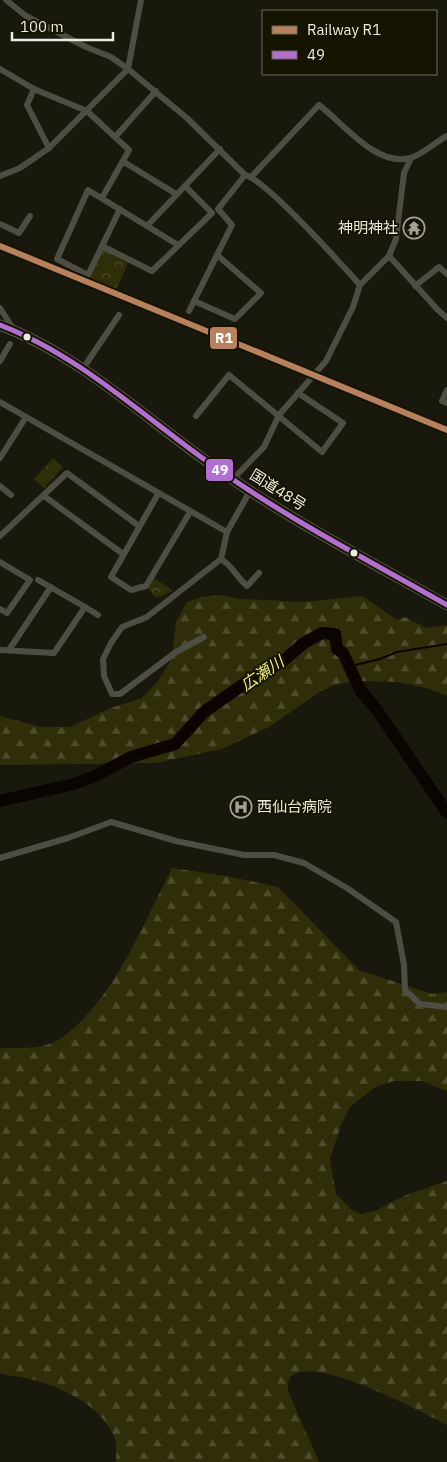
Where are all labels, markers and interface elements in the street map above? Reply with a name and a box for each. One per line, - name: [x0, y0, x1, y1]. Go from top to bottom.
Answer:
- scale bar: [12, 10, 114, 42]
- legend: [262, 10, 437, 75]
- text: 100 m: [20, 17, 64, 36]
- text: Railway R1: [307, 20, 381, 39]
- text: 49: [307, 45, 325, 64]
- temple icon: 神明神社: [402, 216, 426, 240]
- place label: 神明神社: [338, 218, 398, 237]
- line badge: R1: [209, 326, 238, 350]
- text: R1: [215, 329, 234, 347]
- unlabelled marker: [22, 332, 32, 342]
- line badge: 49: [205, 458, 234, 482]
- text: 49: [212, 461, 228, 479]
- street label: 国道48号: [247, 465, 310, 514]
- unlabelled marker: [349, 548, 359, 558]
- water label: 広瀬川: [237, 650, 289, 695]
- hospital icon: 西仙台病院: [229, 795, 253, 819]
- place label: 西仙台病院: [257, 797, 332, 816]

